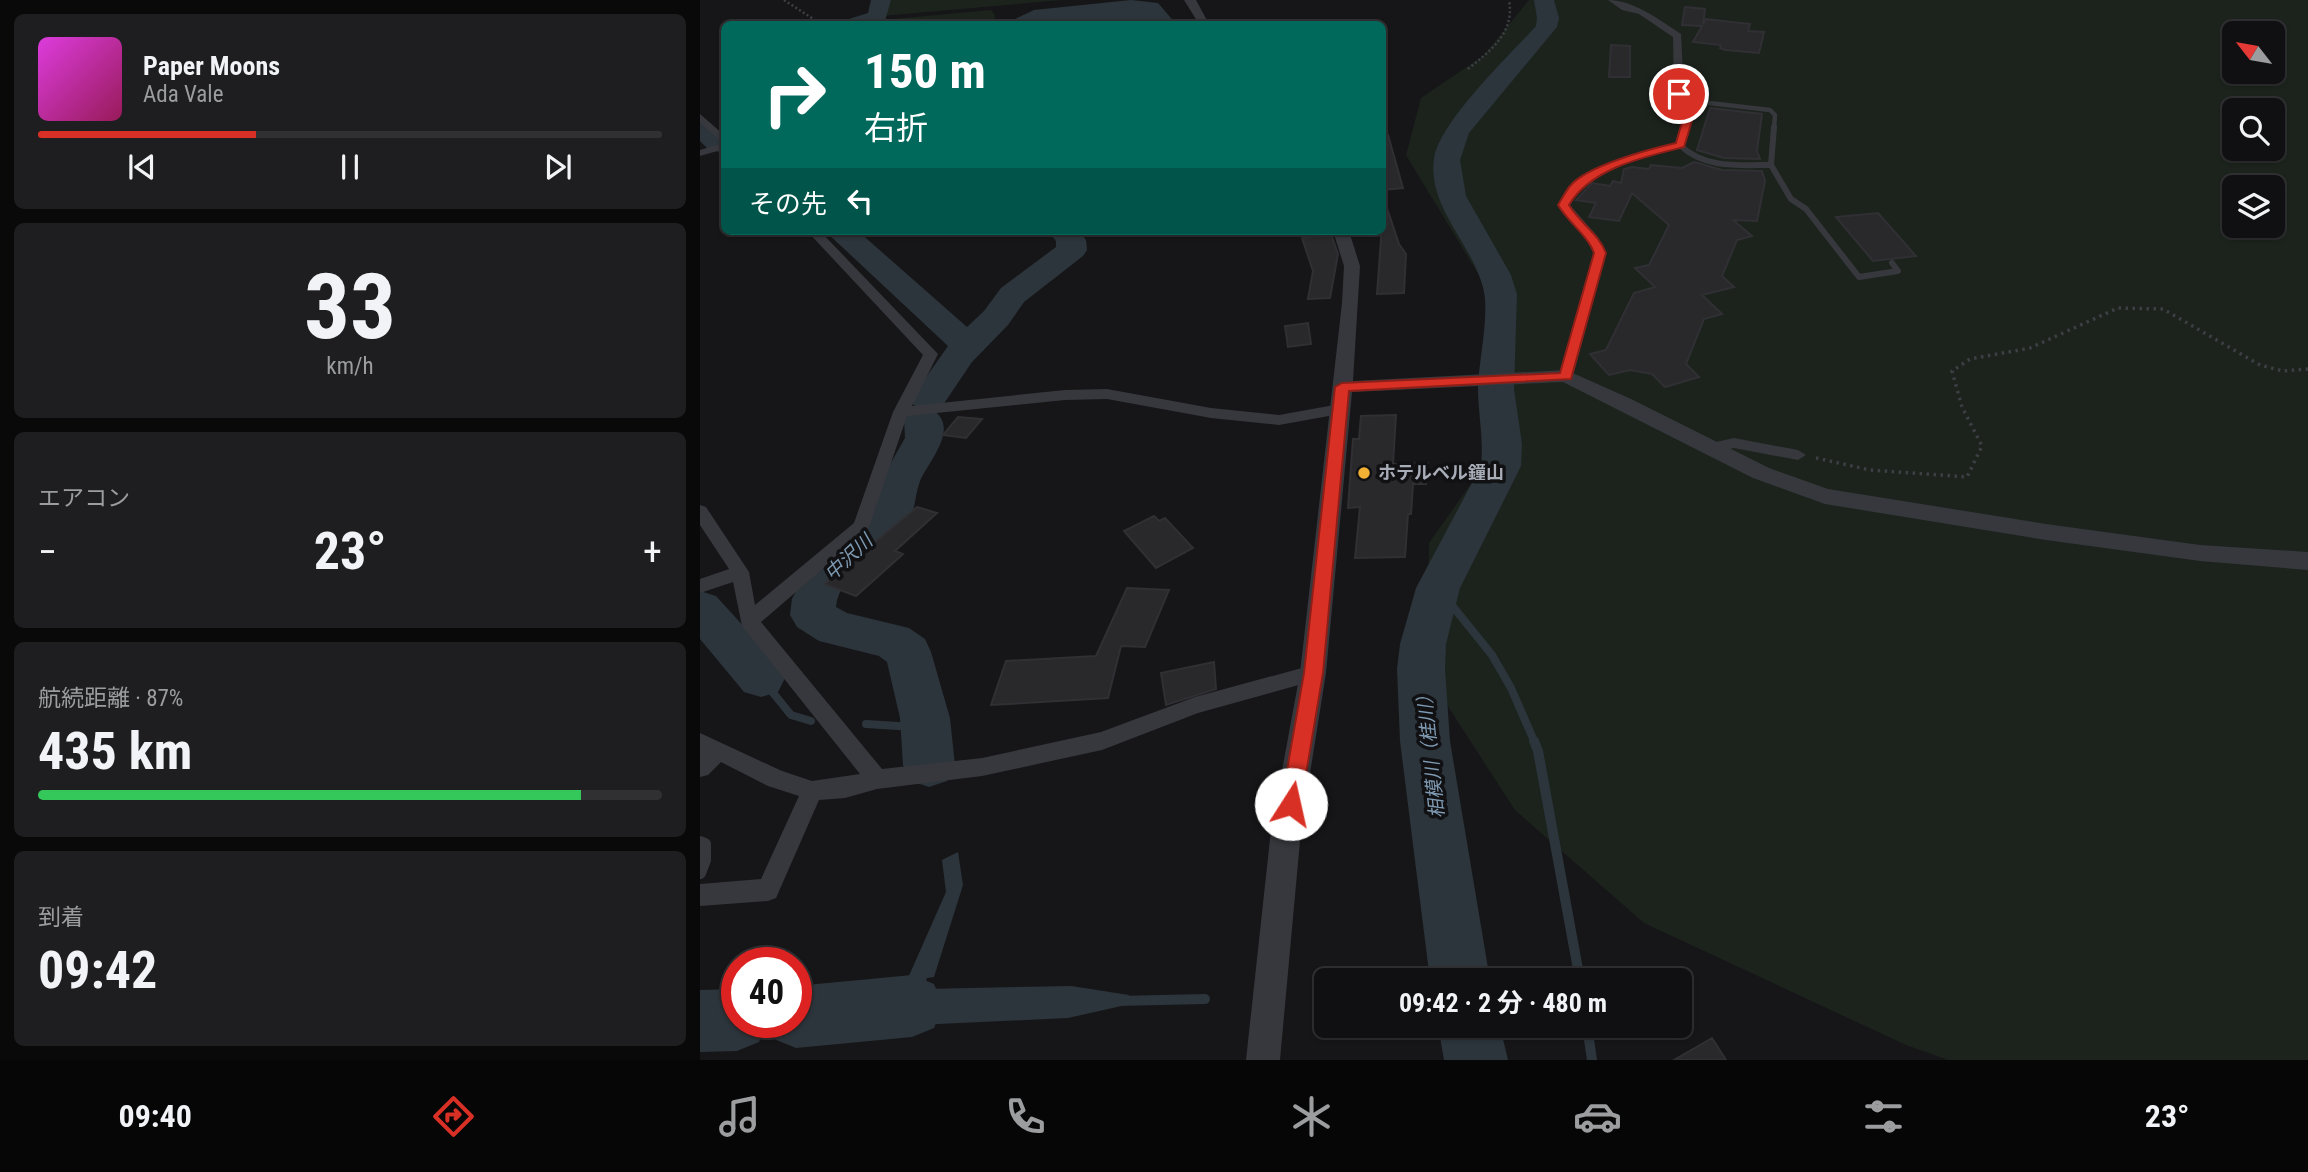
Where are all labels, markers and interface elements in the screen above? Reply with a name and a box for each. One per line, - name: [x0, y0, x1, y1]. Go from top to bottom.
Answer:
- north arrow: [2222, 21, 2286, 84]
- map controls: [2222, 21, 2285, 238]
- text: 150 m: [864, 43, 986, 100]
- icon: right: [749, 49, 840, 140]
- text: Paper Moons: [143, 51, 280, 81]
- pin: [1649, 64, 1709, 124]
- icon: arrive: [1660, 75, 1698, 113]
- text: Ada Vale: [143, 81, 223, 108]
- button: search: [2222, 98, 2285, 161]
- text: 右折: [864, 109, 928, 147]
- icon: previous: [123, 148, 161, 186]
- icon: pause: [331, 148, 369, 186]
- icon: next: [539, 148, 577, 186]
- button: layers: [2222, 175, 2285, 238]
- icon: left: [841, 182, 879, 220]
- text: その先: [749, 189, 827, 219]
- text: 33: [304, 254, 396, 360]
- text: km/h: [326, 353, 374, 380]
- place label: ホテルベル鐘山: [1378, 462, 1504, 483]
- marker: ホテルベル鐘山: [1356, 465, 1372, 481]
- text: エアコン: [38, 485, 130, 512]
- text: 23°: [314, 521, 386, 582]
- water label: 中沢川: [820, 528, 878, 585]
- text: −: [38, 530, 57, 574]
- text: +: [643, 530, 662, 574]
- text: 航続距離 · 87%: [38, 685, 183, 712]
- water label: 相模川（桂川）: [1412, 685, 1449, 819]
- text: 435 km: [38, 721, 192, 782]
- position arrow: [1254, 767, 1328, 841]
- text: 到着: [38, 904, 84, 931]
- text: 09:42: [38, 940, 157, 1001]
- speed limit sign: 40: [721, 947, 812, 1038]
- text: 09:42 · 2 分 · 480 m: [1399, 988, 1607, 1018]
- icon: directions: [429, 1092, 478, 1141]
- icon: music: [715, 1092, 764, 1141]
- icon: phone: [1001, 1092, 1050, 1141]
- icon: climate: [1287, 1092, 1336, 1141]
- icon: car: [1573, 1092, 1622, 1141]
- icon: filters: [1859, 1092, 1908, 1141]
- text: 09:40: [118, 1097, 192, 1135]
- text: 23°: [2145, 1097, 2189, 1135]

